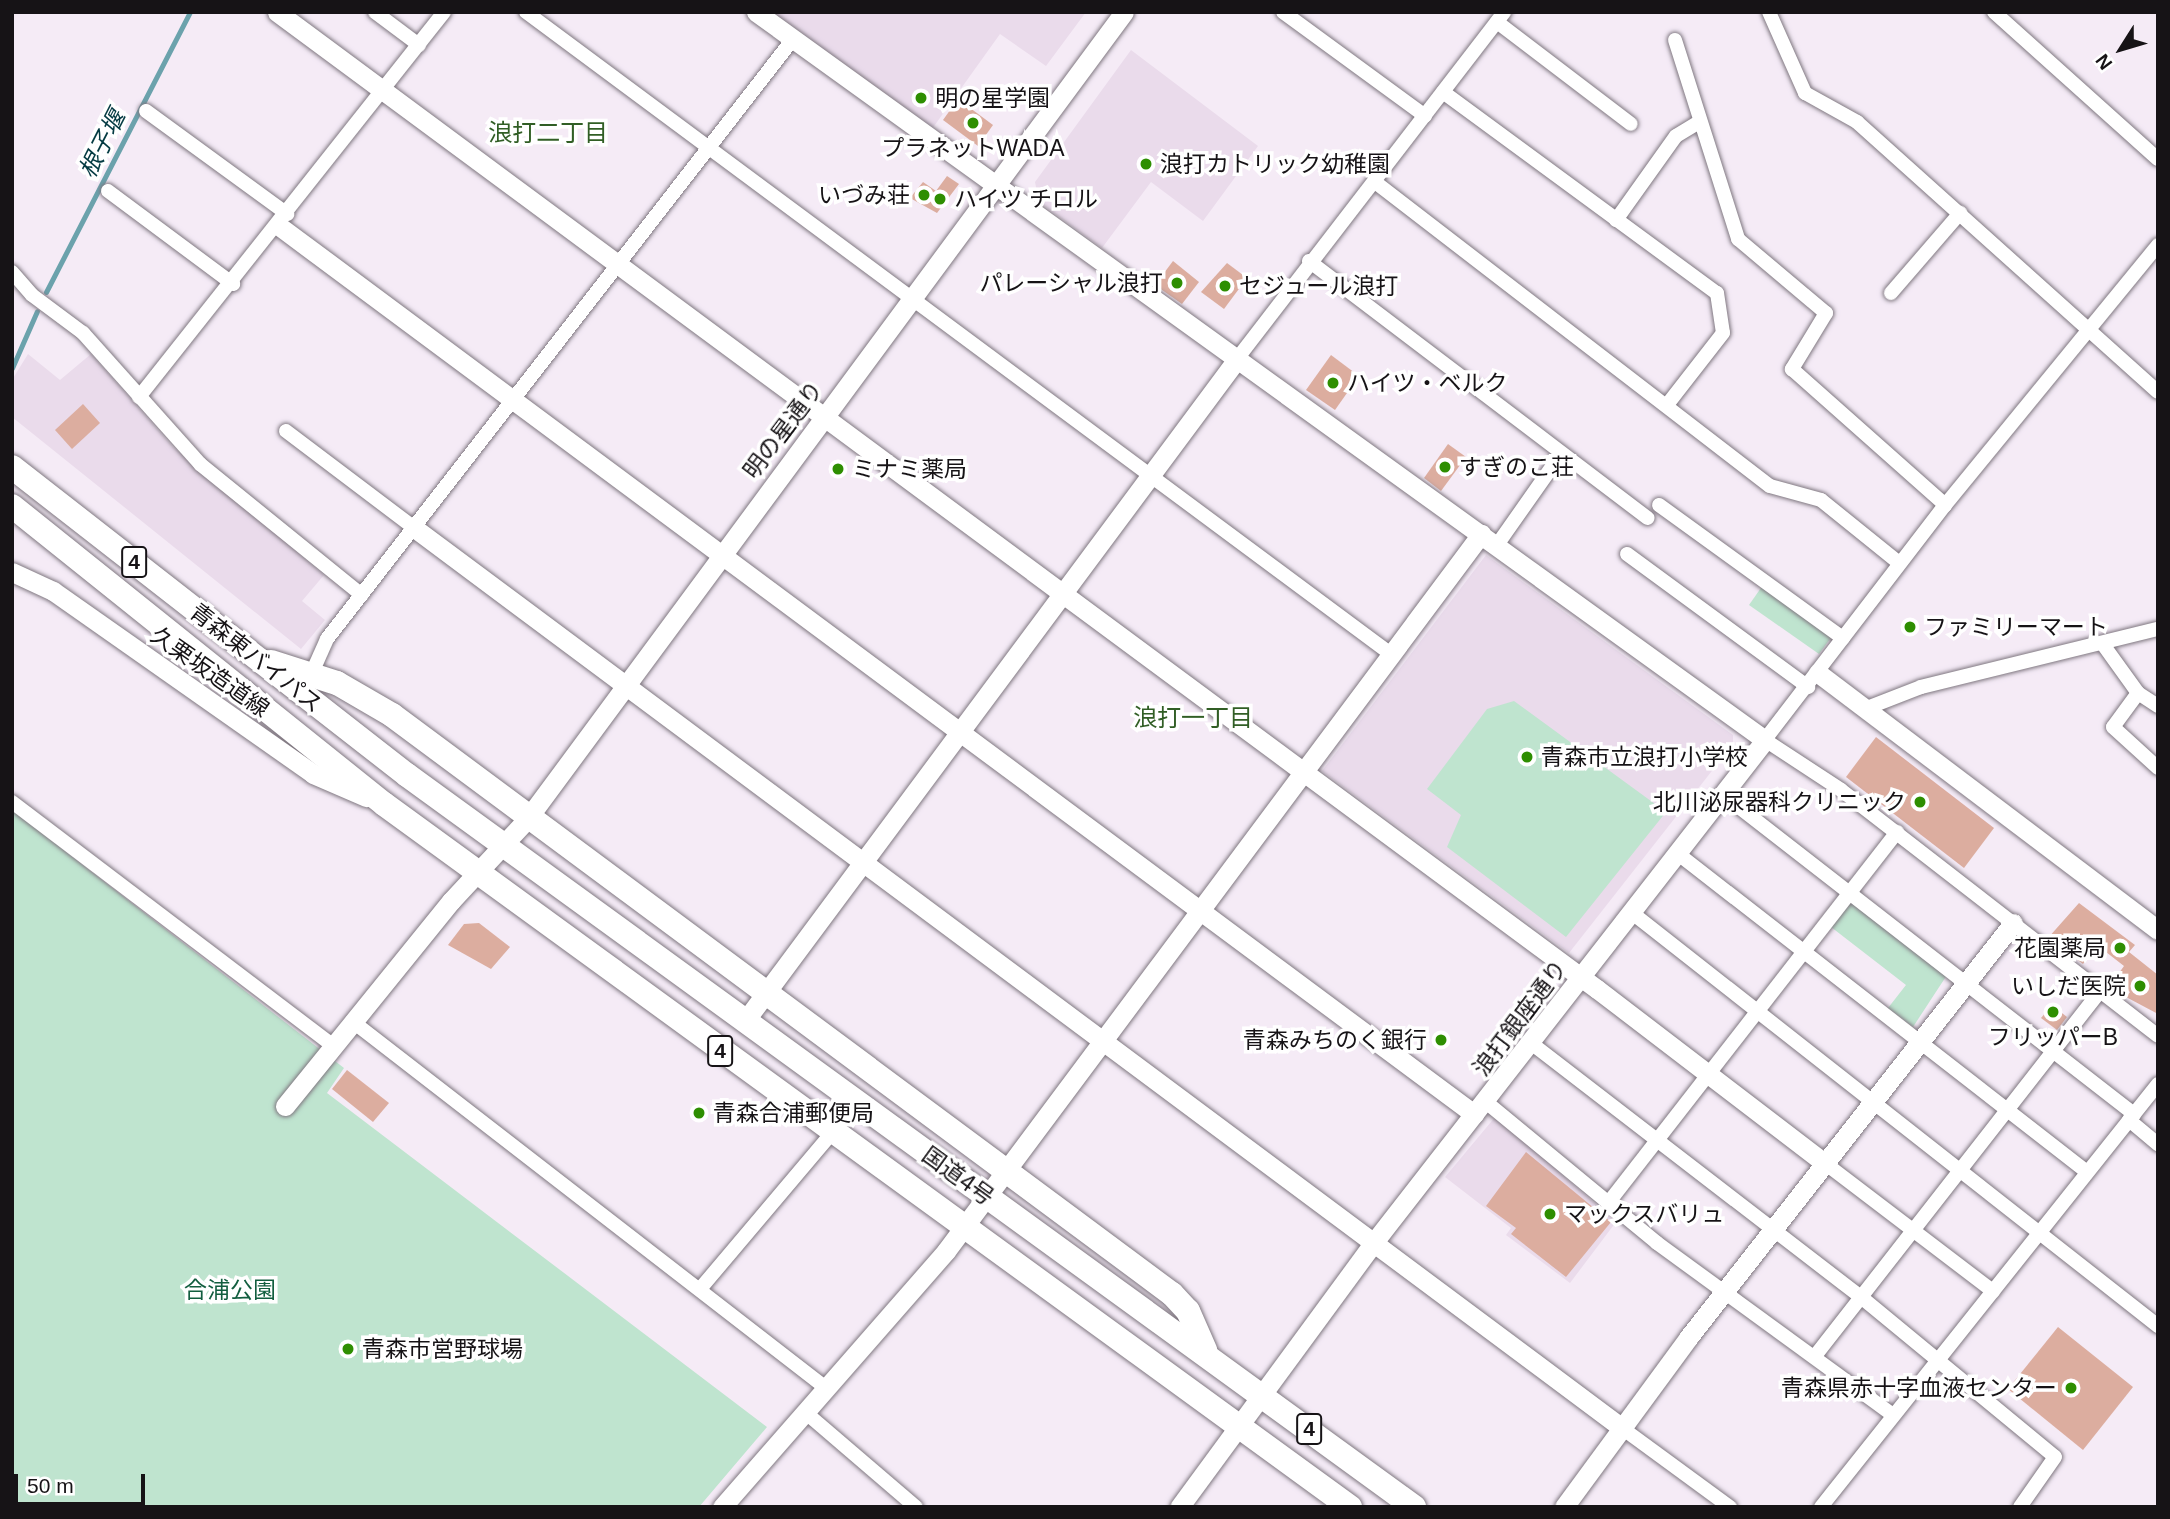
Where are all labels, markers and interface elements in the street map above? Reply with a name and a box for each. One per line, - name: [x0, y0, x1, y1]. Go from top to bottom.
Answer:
- north arrow: [2086, 14, 2156, 84]
- text: N: [2091, 50, 2116, 74]
- place label: 明の星学園: [935, 84, 1050, 112]
- marker: 明の星学園: [913, 90, 929, 106]
- water label: 根子堰: [73, 105, 131, 183]
- marker: プラネットWADA: [965, 115, 981, 131]
- district label: 浪打二丁目: [488, 119, 608, 147]
- place label: プラネットWADA: [881, 134, 1065, 162]
- place label: 浪打カトリック幼稚園: [1160, 150, 1390, 178]
- marker: 浪打カトリック幼稚園: [1138, 156, 1154, 172]
- place label: いづみ荘: [818, 181, 910, 209]
- place label: ハイツ チロル: [954, 185, 1098, 213]
- marker: いづみ荘: [916, 187, 932, 203]
- marker: ハイツ チロル: [932, 191, 948, 207]
- place label: パレーシャル浪打: [979, 269, 1163, 297]
- place label: セジュール浪打: [1239, 272, 1400, 300]
- marker: パレーシャル浪打: [1169, 275, 1185, 291]
- marker: セジュール浪打: [1217, 278, 1233, 294]
- place label: ハイツ・ベルク: [1347, 369, 1508, 397]
- marker: ハイツ・ベルク: [1325, 375, 1341, 391]
- street label: 明の星通り: [737, 376, 829, 484]
- place label: すぎのこ荘: [1459, 453, 1574, 481]
- place label: ミナミ薬局: [852, 455, 967, 483]
- marker: すぎのこ荘: [1437, 459, 1453, 475]
- marker: ミナミ薬局: [830, 461, 846, 477]
- road number: 4: [120, 544, 148, 580]
- street label: 青森東バイパス: [184, 598, 328, 718]
- place label: ファミリーマート: [1924, 613, 2108, 641]
- marker: ファミリーマート: [1902, 619, 1918, 635]
- street label: 久栗坂造道線: [146, 621, 274, 723]
- district label: 浪打一丁目: [1133, 704, 1253, 732]
- place label: 青森市立浪打小学校: [1541, 743, 1748, 771]
- marker: 青森市立浪打小学校: [1519, 749, 1535, 765]
- place label: 北川泌尿器科クリニック: [1653, 788, 1906, 816]
- marker: 北川泌尿器科クリニック: [1912, 794, 1928, 810]
- place label: 花園薬局: [2014, 934, 2106, 962]
- marker: 花園薬局: [2112, 940, 2128, 956]
- street label: 浪打銀座通り: [1467, 955, 1573, 1081]
- place label: いしだ医院: [2011, 972, 2126, 1000]
- marker: いしだ医院: [2132, 978, 2148, 994]
- marker: フリッパーB: [2045, 1004, 2061, 1020]
- place label: フリッパーB: [1988, 1023, 2118, 1051]
- place label: 青森みちのく銀行: [1243, 1026, 1427, 1054]
- marker: 青森みちのく銀行: [1433, 1032, 1449, 1048]
- road number: 4: [706, 1034, 734, 1068]
- place label: 青森合浦郵便局: [713, 1099, 874, 1127]
- marker: 青森合浦郵便局: [691, 1105, 707, 1121]
- street label: 国道4号: [917, 1141, 999, 1211]
- place label: マックスバリュ: [1564, 1200, 1725, 1228]
- marker: マックスバリュ: [1542, 1206, 1558, 1222]
- park label: 合浦公園: [184, 1276, 276, 1304]
- place label: 青森市営野球場: [362, 1335, 523, 1363]
- marker: 青森市営野球場: [340, 1341, 356, 1357]
- place label: 青森県赤十字血液センター: [1781, 1374, 2057, 1402]
- marker: 青森県赤十字血液センター: [2063, 1380, 2079, 1396]
- road number: 4: [1295, 1412, 1323, 1446]
- scale bar: [18, 1460, 149, 1504]
- text: 50 m: [27, 1474, 74, 1497]

